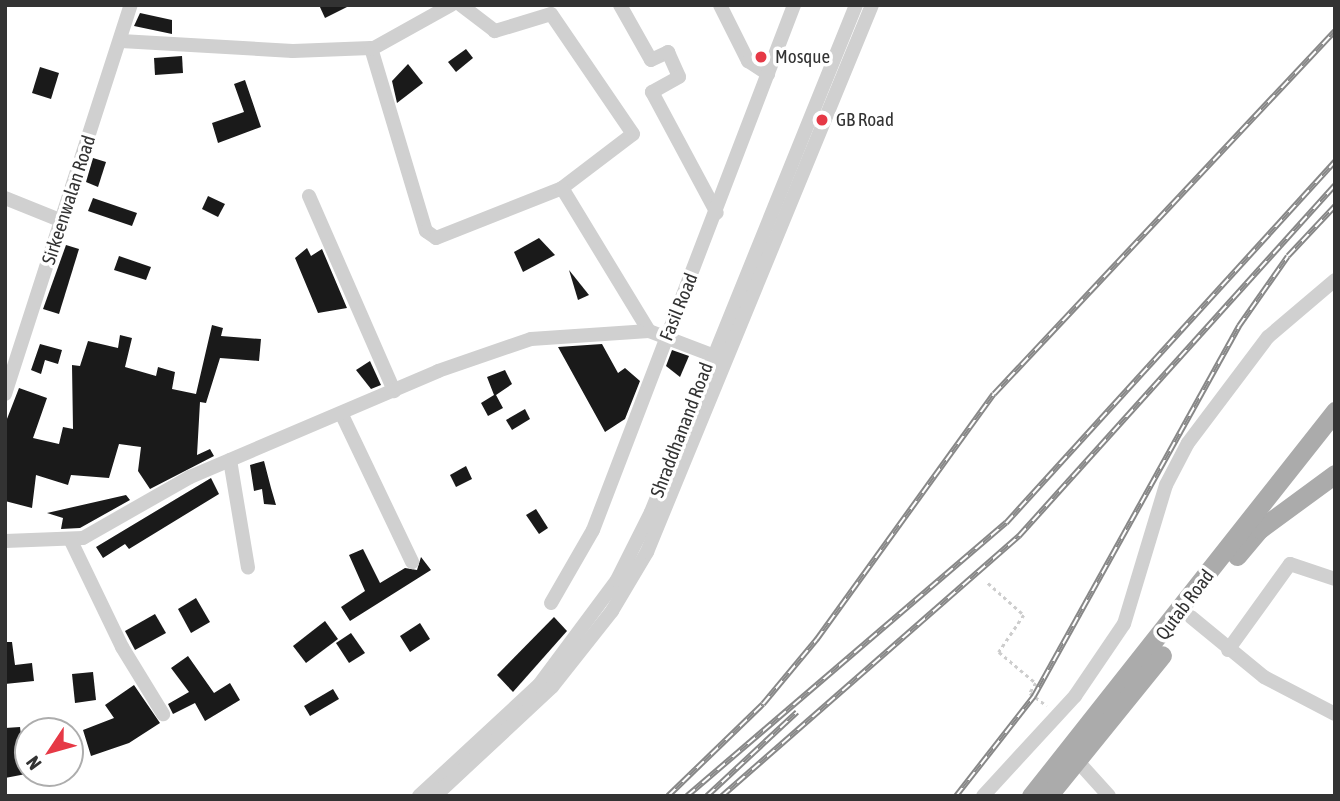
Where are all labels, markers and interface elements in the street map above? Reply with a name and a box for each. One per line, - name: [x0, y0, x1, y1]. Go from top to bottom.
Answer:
- place label: Mosque: [775, 46, 830, 68]
- marker: Mosque: [753, 49, 769, 65]
- place label: GB Road: [836, 109, 894, 131]
- marker: GB Road: [814, 112, 830, 128]
- street label: Sirkeenwalan Road: [37, 133, 101, 267]
- street label: Fasil Road: [655, 270, 703, 344]
- street label: Shraddhanand Road: [646, 359, 718, 501]
- street label: Qutab Road: [1151, 565, 1219, 645]
- north arrow: [14, 717, 84, 787]
- text: N: [21, 752, 46, 774]

